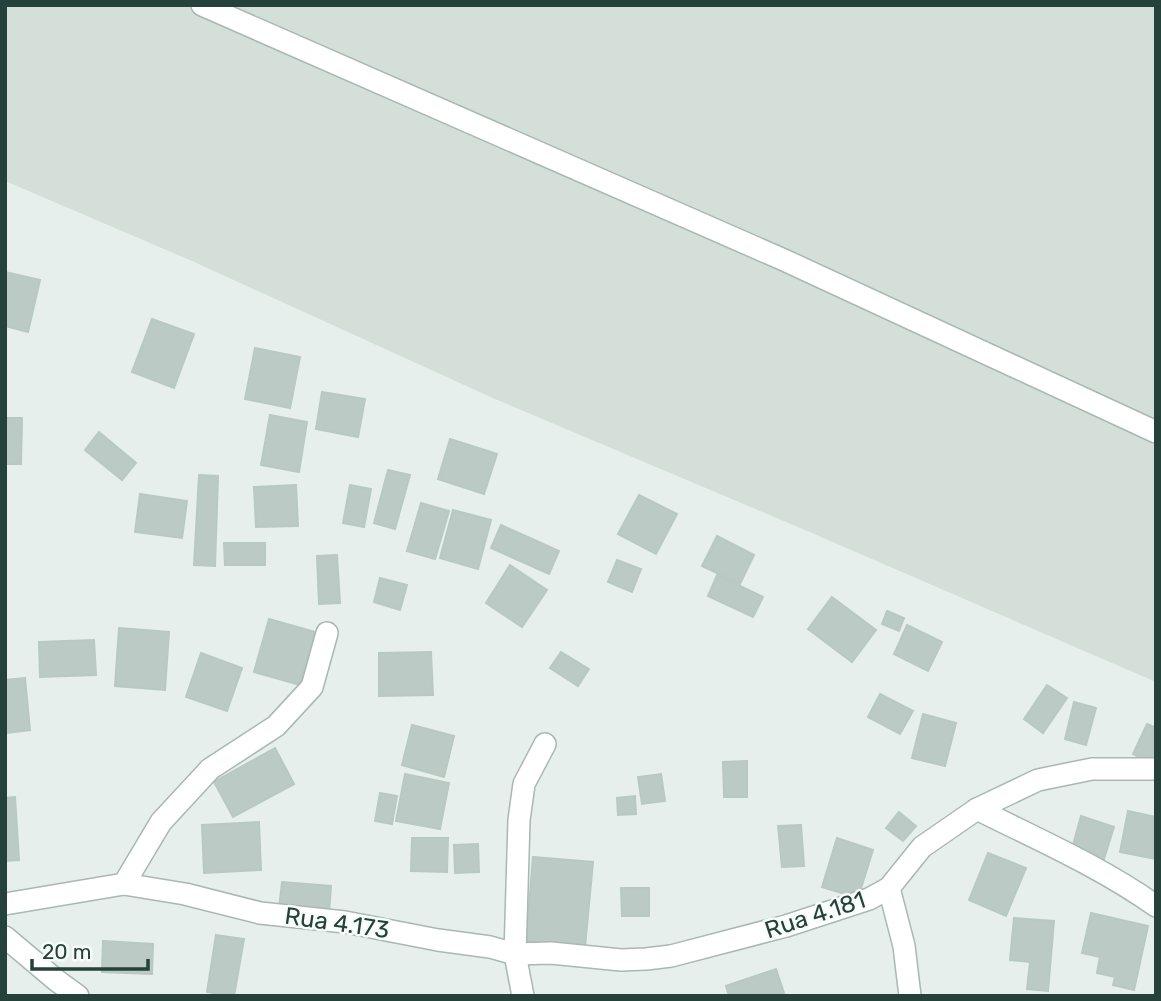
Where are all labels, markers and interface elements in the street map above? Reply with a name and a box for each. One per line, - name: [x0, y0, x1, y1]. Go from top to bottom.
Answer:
- street label: Rua 4.181: [761, 886, 869, 944]
- street label: Rua 4.173: [283, 902, 391, 944]
- scale bar: [32, 928, 147, 972]
- text: 20 m: [42, 939, 91, 964]

